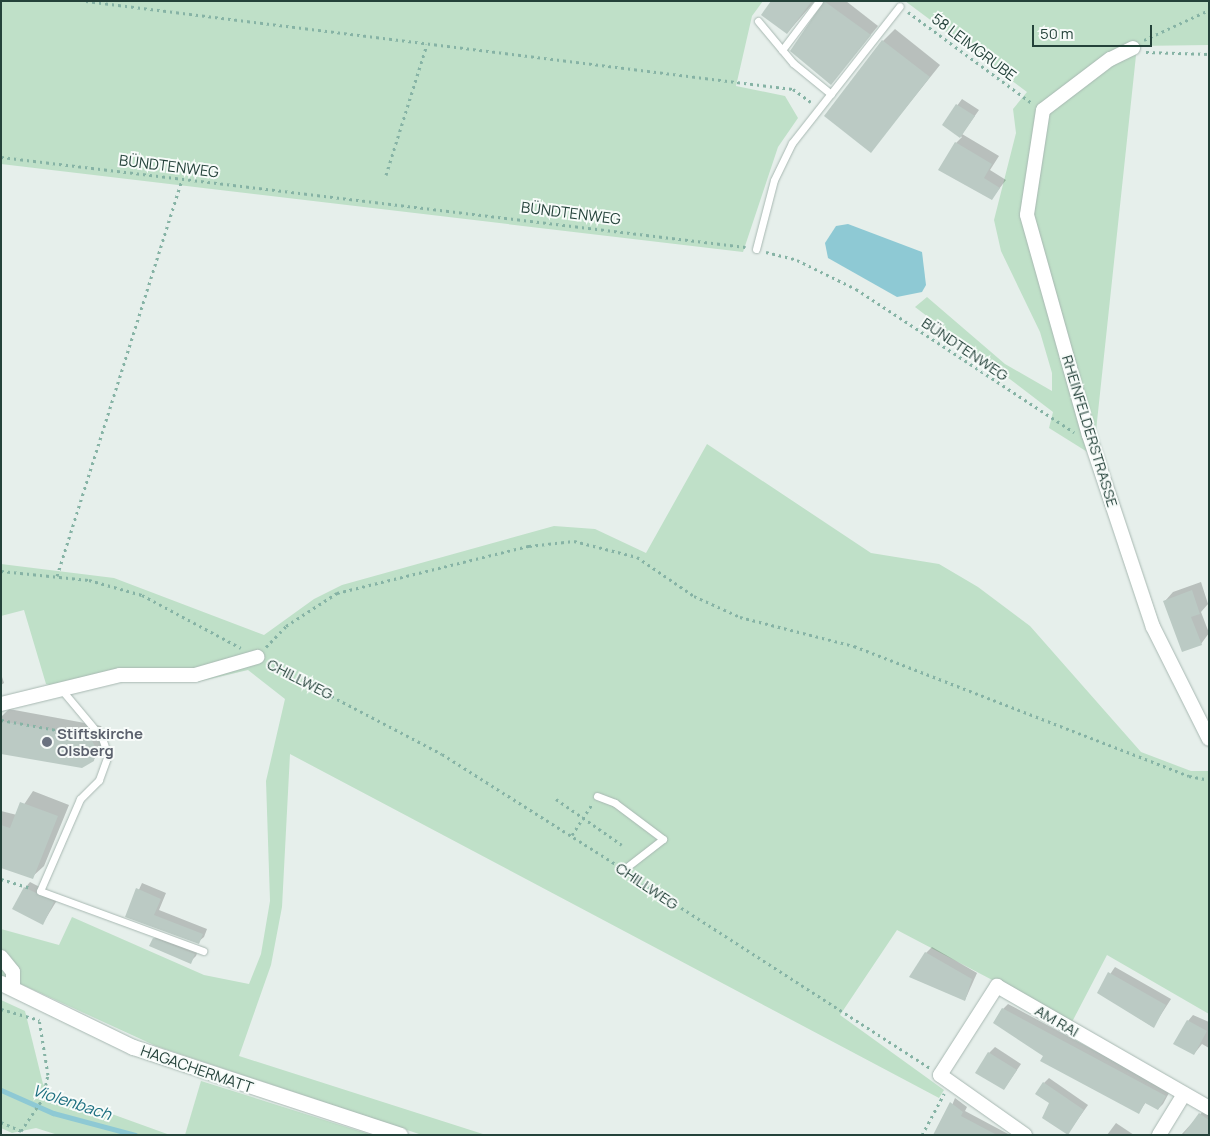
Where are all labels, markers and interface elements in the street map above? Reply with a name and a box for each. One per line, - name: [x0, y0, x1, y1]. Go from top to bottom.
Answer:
- street label: 58 LEIMGRUBE: [928, 9, 1020, 85]
- scale bar: [1035, 15, 1155, 47]
- text: 50 m: [1040, 23, 1074, 44]
- street label: BÜNDTENWEG: [118, 151, 220, 181]
- street label: BÜNDTENWEG: [520, 198, 622, 228]
- street label: BÜNDTENWEG: [918, 314, 1012, 384]
- street label: RHEINFELDERSTRASSE: [1058, 353, 1122, 509]
- street label: CHILLWEG: [264, 655, 336, 703]
- place label: Stiftskirche Olsberg: [57, 724, 143, 759]
- marker: Stiftskirche Olsberg: [41, 736, 53, 748]
- street label: CHILLWEG: [612, 859, 682, 913]
- street label: AM RAI: [1032, 1001, 1082, 1041]
- street label: HAGACHERMATT: [138, 1041, 256, 1097]
- water label: Violenbach: [30, 1080, 114, 1124]

